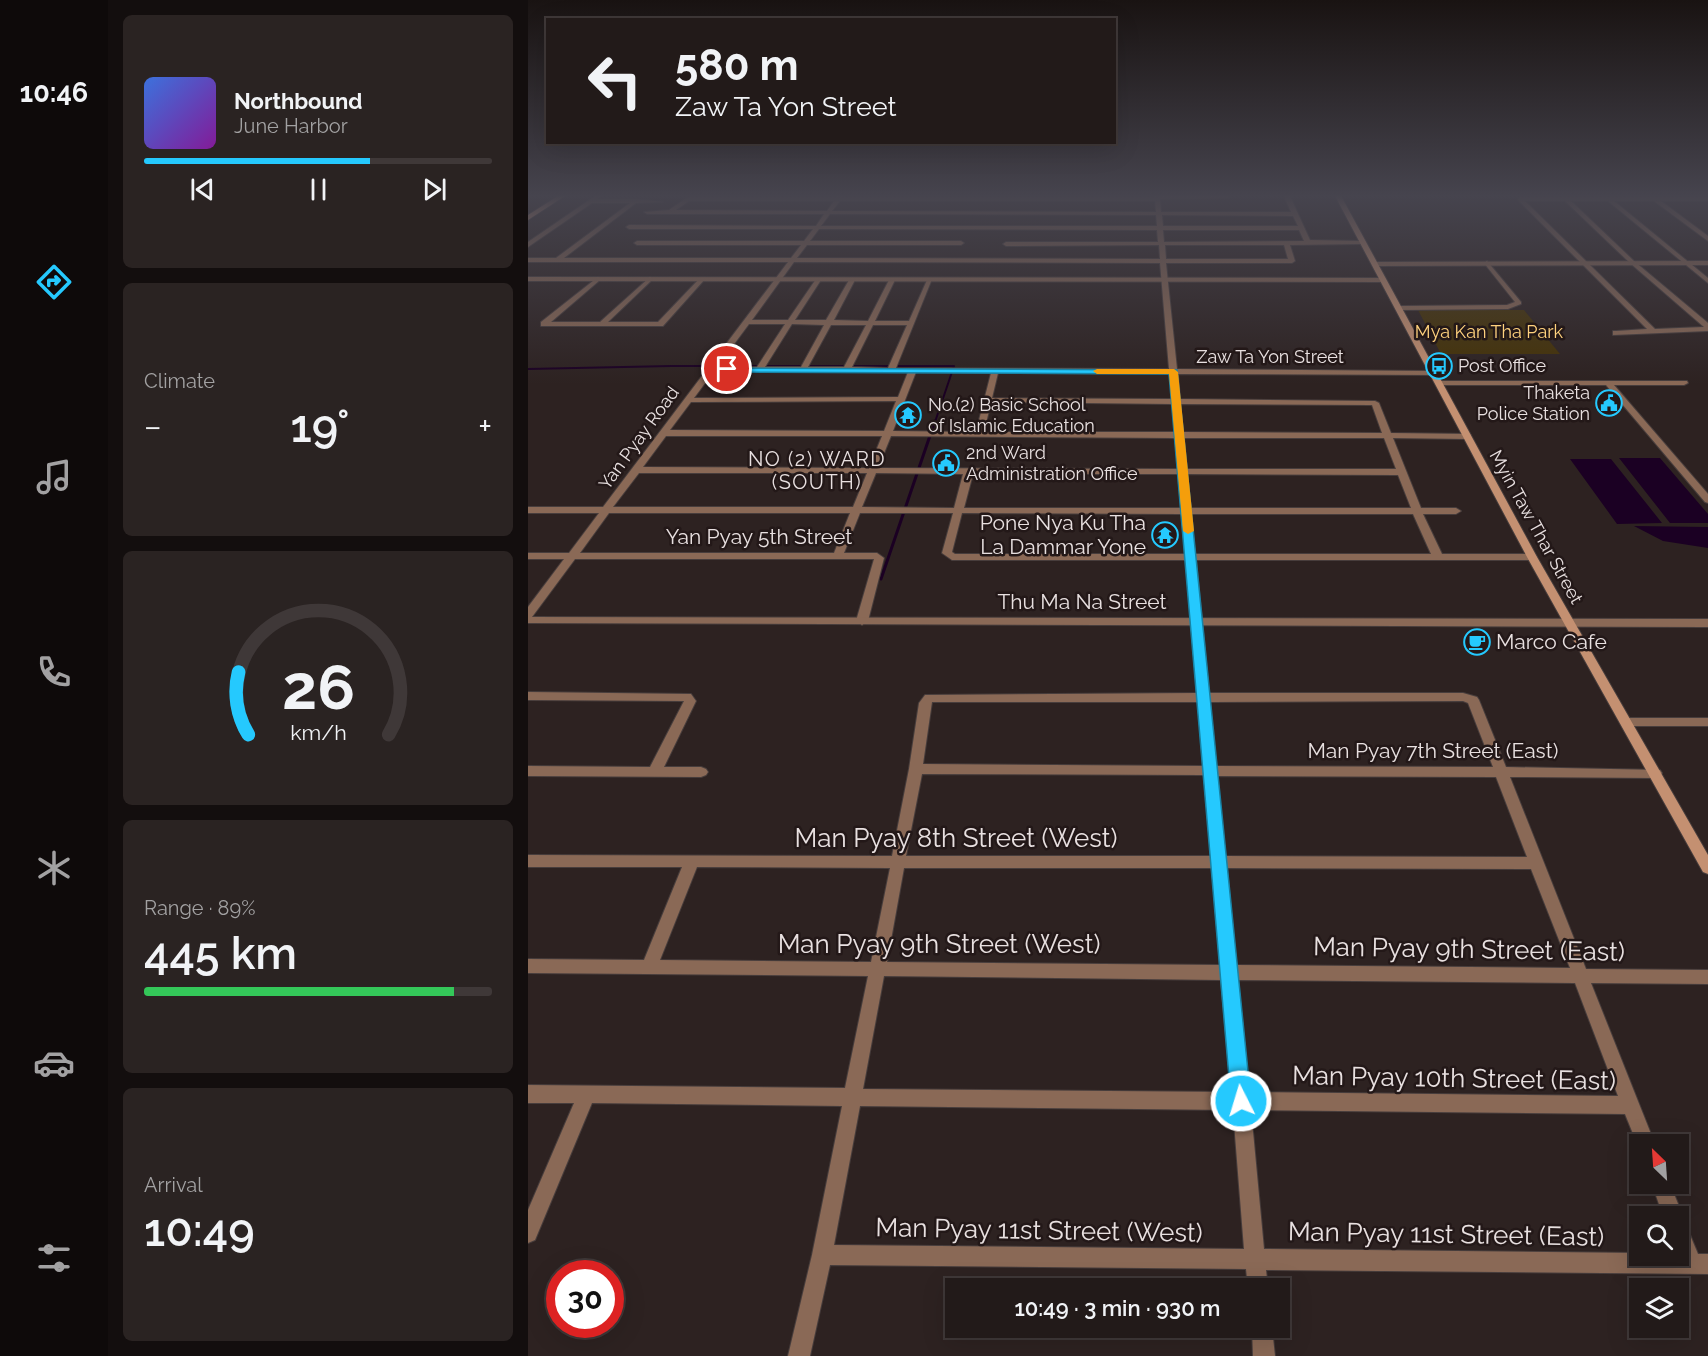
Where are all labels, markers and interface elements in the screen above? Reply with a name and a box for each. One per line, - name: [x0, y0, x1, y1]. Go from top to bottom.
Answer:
- text: 580 m: [675, 41, 799, 90]
- icon: left: [576, 42, 654, 120]
- text: 10:46: [20, 77, 88, 108]
- text: Northbound: [234, 88, 363, 114]
- text: Zaw Ta Yon Street: [675, 91, 897, 122]
- text: June Harbor: [234, 114, 348, 138]
- icon: previous: [186, 173, 219, 206]
- icon: pause: [302, 173, 335, 206]
- icon: next: [418, 173, 451, 206]
- icon: directions: [33, 261, 75, 303]
- park label: Mya Kan Tha Park: [1415, 321, 1564, 342]
- pin: [701, 343, 752, 394]
- street label: Zaw Ta Yon Street: [1196, 346, 1344, 367]
- bus stop icon: Post Office: [1424, 351, 1454, 381]
- icon: arrive: [710, 352, 743, 385]
- place label: Post Office: [1458, 355, 1547, 376]
- text: Climate: [144, 369, 215, 393]
- street label: Yan Pyay Road: [594, 382, 683, 493]
- place label: Thaketa Police Station: [1477, 382, 1590, 424]
- public building icon: Thaketa Police Station: [1594, 388, 1624, 418]
- place label: No.(2) Basic School of Islamic Education: [928, 394, 1095, 436]
- text: 19°: [291, 400, 349, 453]
- temple icon: No.(2) Basic School of Islamic Education: [893, 400, 923, 430]
- text: −: [144, 407, 162, 446]
- text: +: [478, 407, 492, 446]
- place label: 2nd Ward Administration Office: [966, 442, 1138, 484]
- street label: Myin Taw Thar Street: [1485, 446, 1587, 607]
- district label: NO (2) WARD (SOUTH): [748, 447, 886, 494]
- public building icon: 2nd Ward Administration Office: [931, 448, 961, 478]
- icon: music: [33, 456, 75, 498]
- place label: Pone Nya Ku Tha La Dammar Yone: [980, 510, 1146, 559]
- temple icon: Pone Nya Ku Tha La Dammar Yone: [1150, 520, 1180, 550]
- street label: Yan Pyay 5th Street: [666, 524, 852, 549]
- street label: Thu Ma Na Street: [997, 589, 1167, 614]
- cafe icon: Marco Cafe: [1462, 627, 1492, 657]
- place label: Marco Cafe: [1496, 629, 1607, 654]
- text: 26: [281, 650, 355, 724]
- icon: phone: [33, 651, 75, 693]
- text: km/h: [290, 720, 346, 745]
- street label: Man Pyay 7th Street (East): [1308, 738, 1558, 763]
- street label: Man Pyay 8th Street (West): [795, 823, 1117, 853]
- icon: climate: [33, 847, 75, 889]
- text: Range · 89%: [144, 896, 255, 920]
- text: 445 km: [144, 927, 297, 980]
- street label: Man Pyay 9th Street (West): [778, 929, 1100, 959]
- street label: Man Pyay 9th Street (East): [1313, 931, 1625, 967]
- icon: car: [33, 1042, 75, 1084]
- street label: Man Pyay 10th Street (East): [1292, 1060, 1616, 1096]
- position arrow: [1209, 1069, 1273, 1133]
- north arrow: [1629, 1134, 1689, 1194]
- map controls: [1629, 1134, 1689, 1338]
- text: Arrival: [144, 1173, 203, 1197]
- text: 10:49: [144, 1204, 255, 1257]
- button: search: [1629, 1206, 1689, 1266]
- street label: Man Pyay 11st Street (West): [875, 1212, 1203, 1248]
- street label: Man Pyay 11st Street (East): [1288, 1216, 1604, 1252]
- icon: filters: [33, 1237, 75, 1279]
- speed limit sign: 30: [546, 1260, 624, 1338]
- button: layers: [1629, 1278, 1689, 1338]
- text: 10:49 · 3 min · 930 m: [1015, 1295, 1221, 1321]

